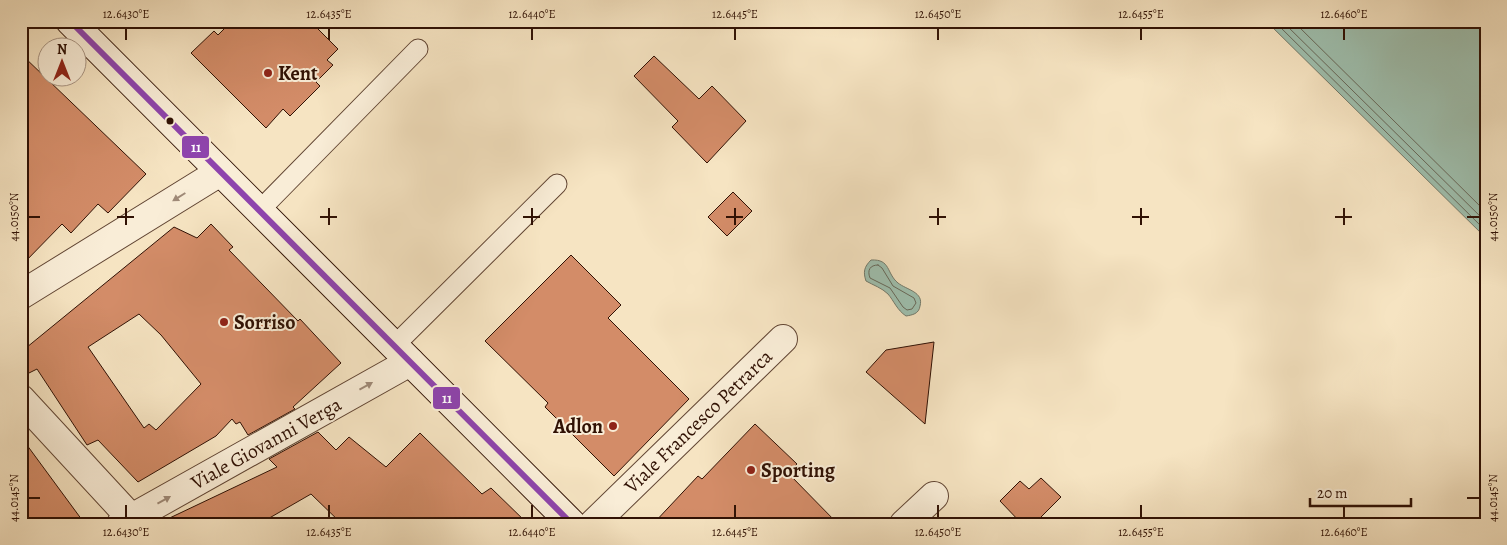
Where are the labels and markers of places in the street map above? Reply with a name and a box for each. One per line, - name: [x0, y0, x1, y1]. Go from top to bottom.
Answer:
- place label: Kent: [278, 60, 318, 87]
- marker: Kent: [262, 67, 274, 79]
- unlabelled marker: [165, 116, 175, 126]
- place label: Sorriso: [234, 309, 296, 336]
- marker: Sorriso: [218, 316, 230, 328]
- place label: Adlon: [552, 413, 603, 440]
- marker: Adlon: [607, 420, 619, 432]
- place label: Sporting: [761, 457, 836, 484]
- marker: Sporting: [745, 464, 757, 476]

